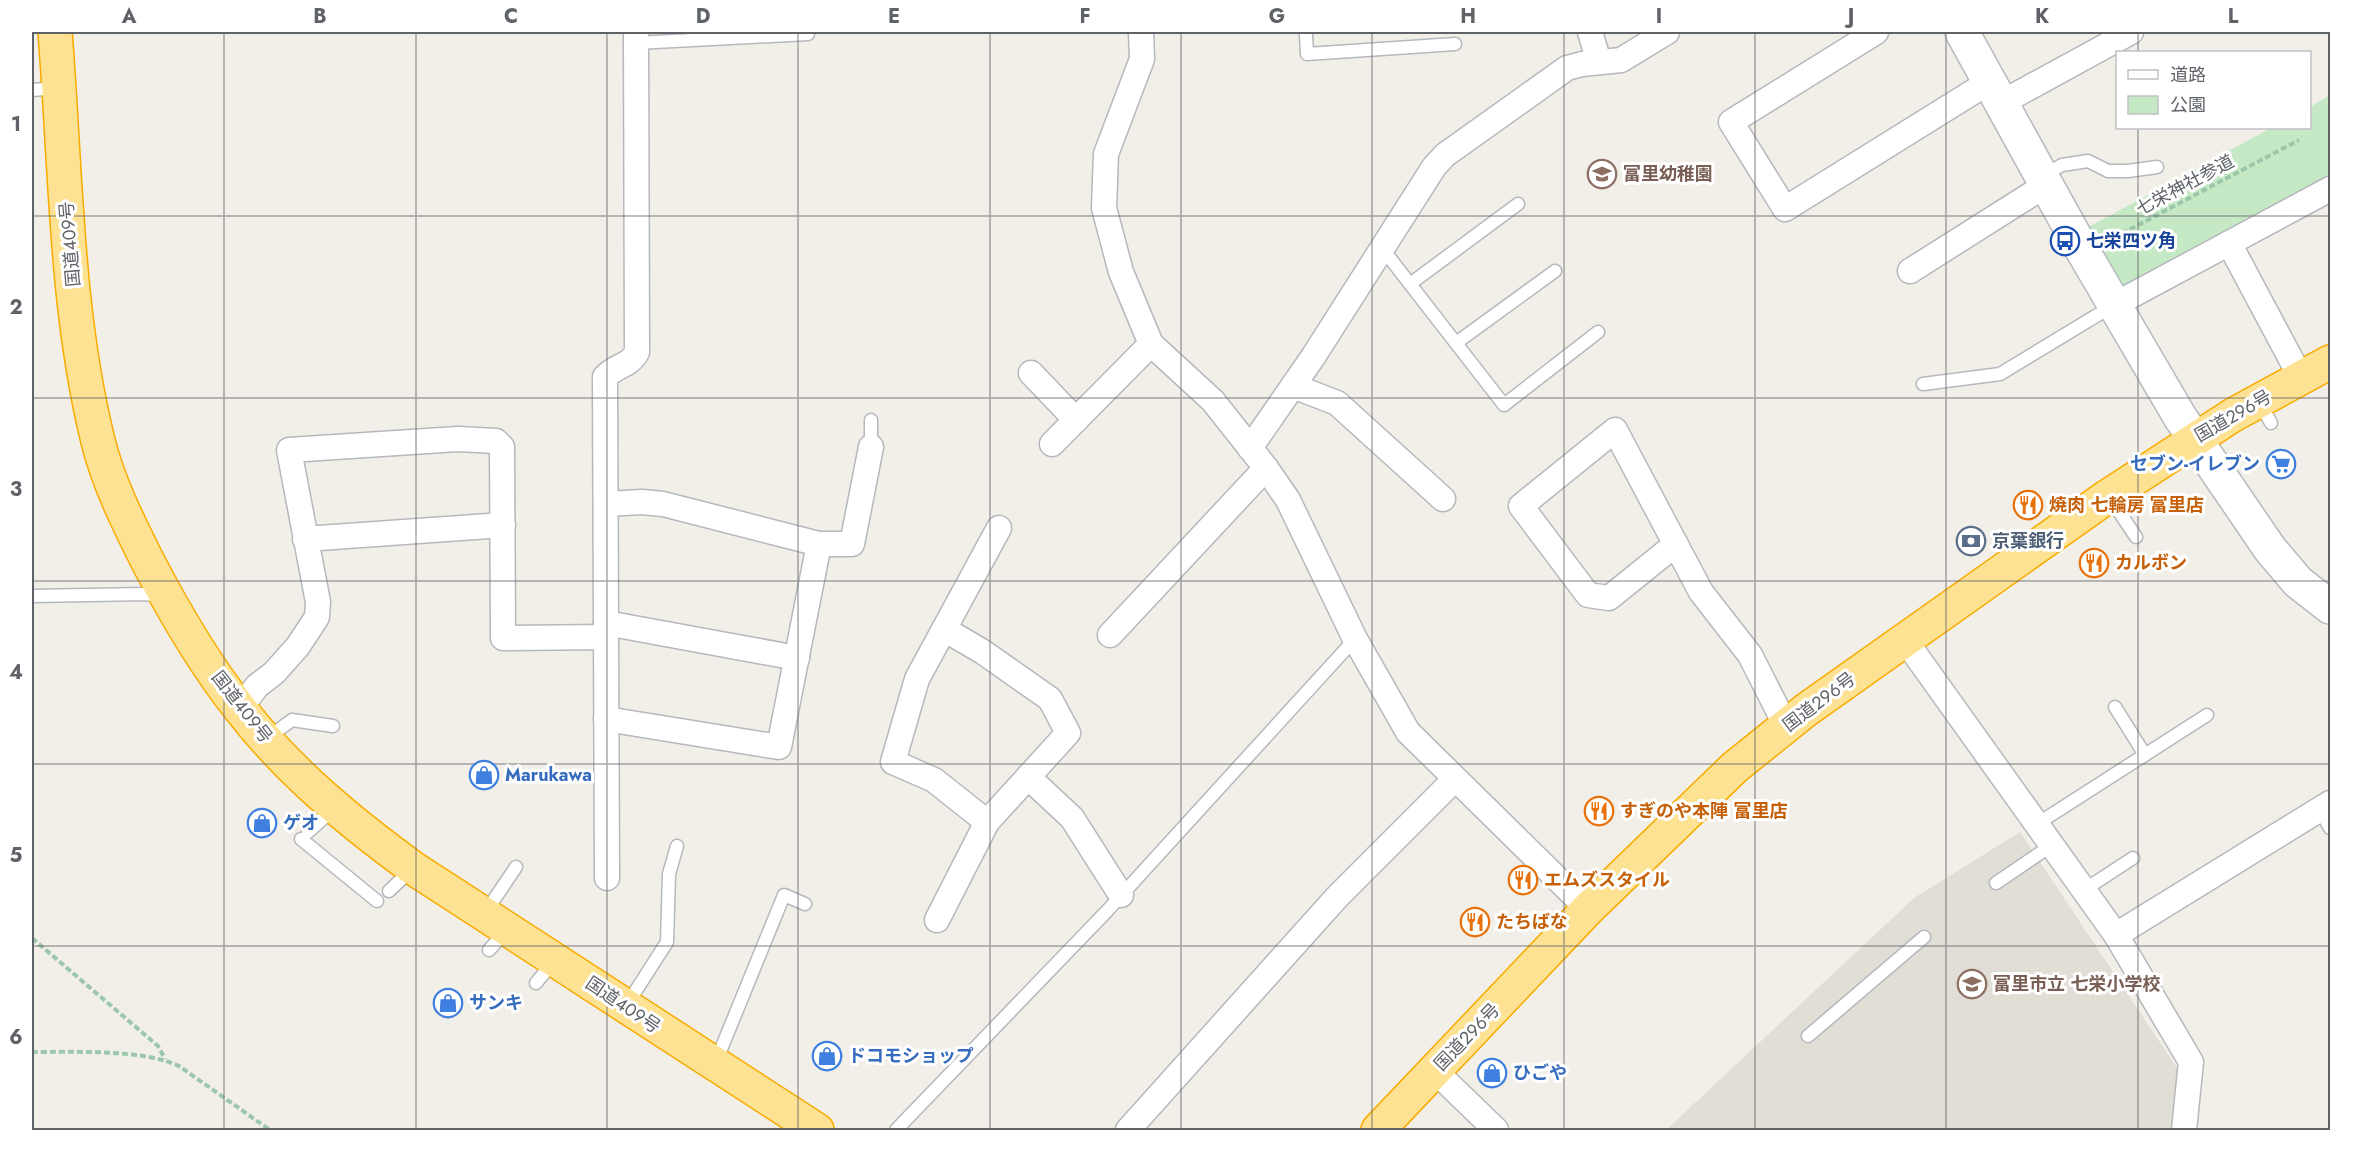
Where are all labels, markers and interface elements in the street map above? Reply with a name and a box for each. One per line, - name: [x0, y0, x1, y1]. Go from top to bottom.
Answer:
- text: A: [121, 2, 137, 31]
- text: B: [313, 2, 327, 31]
- text: C: [504, 2, 518, 31]
- text: D: [696, 2, 710, 31]
- text: E: [888, 2, 900, 31]
- text: F: [1079, 2, 1091, 31]
- text: G: [1269, 2, 1285, 31]
- text: H: [1460, 2, 1476, 31]
- text: I: [1656, 2, 1662, 31]
- text: J: [1844, 2, 1854, 31]
- text: K: [2035, 2, 2049, 31]
- text: L: [2228, 2, 2239, 31]
- legend: [2116, 51, 2311, 129]
- text: 道路: [2170, 62, 2206, 88]
- text: 公園: [2170, 92, 2206, 118]
- text: 1: [11, 110, 21, 139]
- street label: 七栄神社参道: [2131, 148, 2239, 222]
- school or university icon: 富里幼稚園: [1586, 158, 1618, 190]
- place label: 富里幼稚園: [1623, 161, 1713, 187]
- street label: 国道409号: [53, 200, 87, 288]
- bus stop icon: 七栄四ツ角: [2049, 225, 2081, 257]
- place label: 七栄四ツ角: [2086, 228, 2176, 254]
- text: 2: [9, 293, 23, 322]
- street label: 国道296号: [2190, 383, 2276, 449]
- supermarket icon: セブン-イレブン: [2265, 448, 2297, 480]
- place label: セブン-イレブン: [2130, 451, 2260, 477]
- text: 3: [10, 475, 22, 504]
- restaurant icon: 焼肉 七輪房 富里店: [2012, 489, 2044, 521]
- place label: 焼肉 七輪房 富里店: [2049, 492, 2204, 518]
- bank icon: 京葉銀行: [1955, 525, 1987, 557]
- place label: 京葉銀行: [1992, 528, 2064, 554]
- restaurant icon: カルボン: [2078, 547, 2110, 579]
- place label: カルボン: [2115, 550, 2187, 576]
- text: 4: [9, 658, 23, 687]
- street label: 国道409号: [205, 665, 279, 749]
- street label: 国道296号: [1777, 666, 1861, 738]
- shop icon: Marukawa: [468, 759, 500, 791]
- place label: Marukawa: [505, 762, 592, 788]
- restaurant icon: すぎのや本陣 富里店: [1583, 795, 1615, 827]
- place label: すぎのや本陣 富里店: [1620, 798, 1787, 824]
- shop icon: ゲオ: [246, 807, 278, 839]
- place label: ゲオ: [283, 810, 319, 836]
- text: 5: [10, 841, 23, 870]
- restaurant icon: エムズスタイル: [1507, 864, 1539, 896]
- place label: エムズスタイル: [1544, 867, 1670, 893]
- restaurant icon: たちばな: [1459, 906, 1491, 938]
- place label: たちばな: [1496, 909, 1568, 935]
- school or university icon: 富里市立 七栄小学校: [1956, 968, 1988, 1000]
- street label: 国道409号: [580, 970, 666, 1040]
- place label: 富里市立 七栄小学校: [1993, 971, 2160, 997]
- shop icon: サンキ: [432, 987, 464, 1019]
- place label: サンキ: [469, 990, 523, 1016]
- street label: 国道296号: [1428, 997, 1506, 1077]
- text: 6: [9, 1023, 23, 1052]
- shop icon: ドコモショップ: [811, 1040, 843, 1072]
- place label: ドコモショップ: [848, 1043, 974, 1069]
- shop icon: ひごや: [1476, 1057, 1508, 1089]
- place label: ひごや: [1513, 1060, 1567, 1086]

